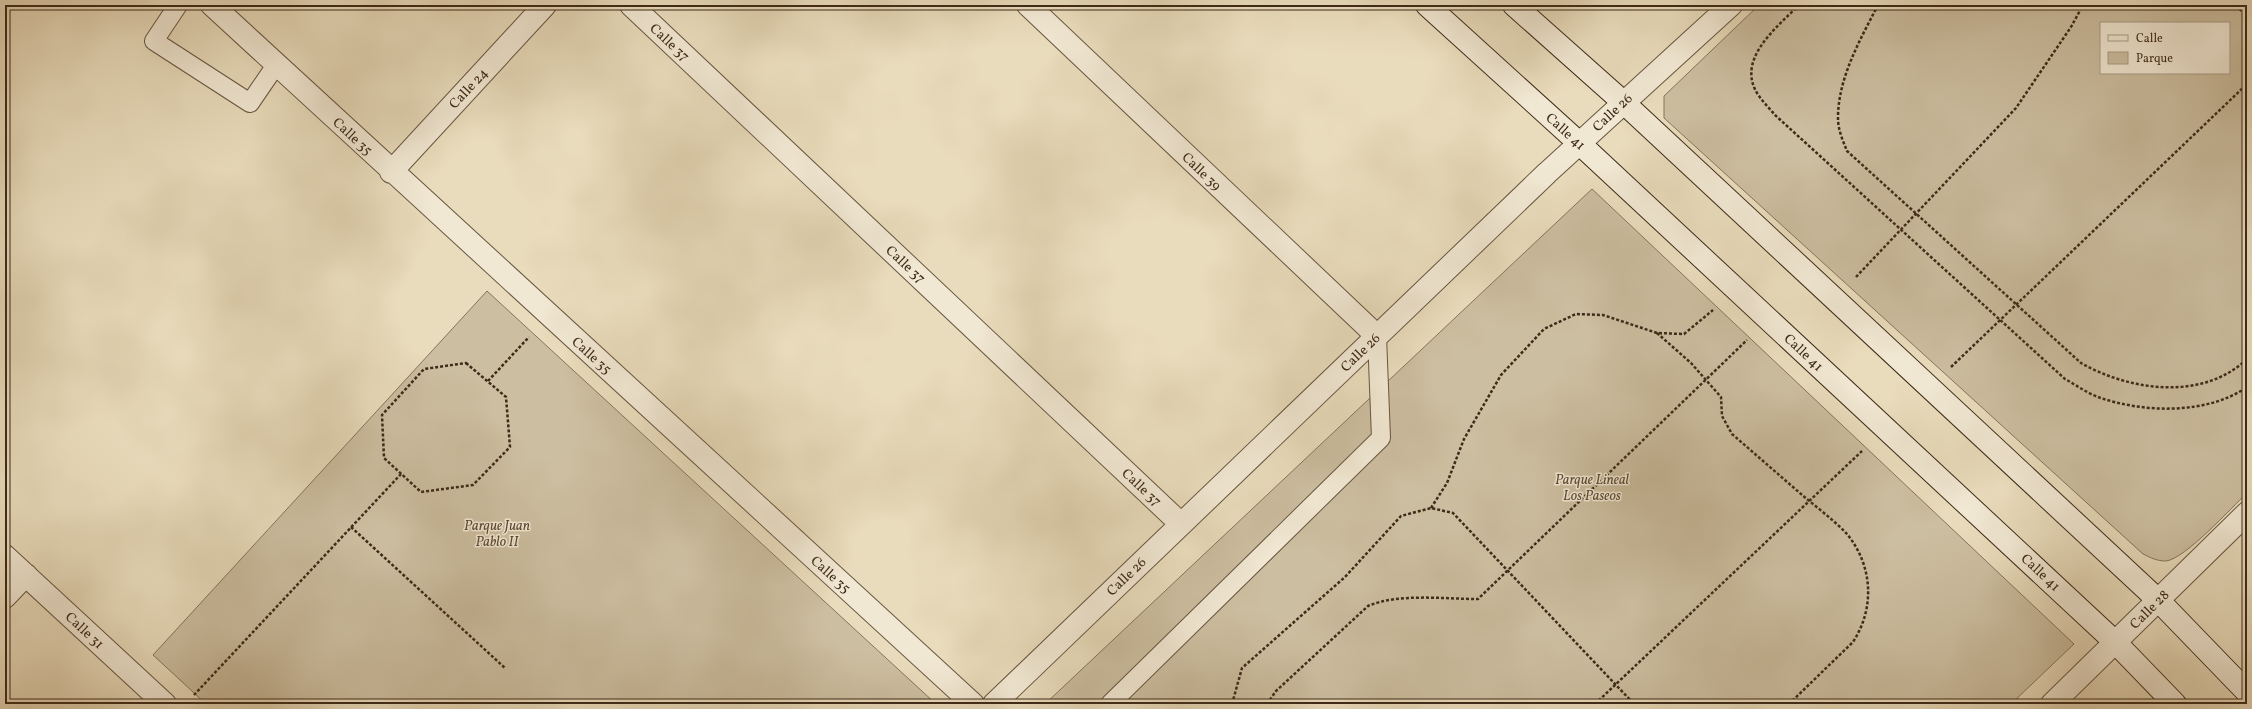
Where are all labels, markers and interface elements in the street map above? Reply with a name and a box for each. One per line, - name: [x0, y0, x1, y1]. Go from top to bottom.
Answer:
- street label: Calle 37: [645, 20, 693, 67]
- legend: [2100, 22, 2230, 74]
- text: Calle: [2136, 31, 2163, 47]
- text: Parque: [2136, 51, 2173, 67]
- street label: Calle 24: [445, 64, 493, 114]
- street label: Calle 26: [1589, 90, 1637, 137]
- street label: Calle 41: [1541, 109, 1589, 155]
- street label: Calle 35: [328, 114, 376, 160]
- street label: Calle 39: [1177, 149, 1225, 196]
- street label: Calle 37: [881, 242, 929, 289]
- street label: Calle 26: [1337, 329, 1385, 377]
- street label: Calle 41: [1779, 330, 1827, 376]
- street label: Calle 35: [567, 333, 615, 379]
- street label: Calle 37: [1117, 465, 1165, 512]
- park label: Parque Lineal Los Paseos: [1555, 471, 1630, 506]
- park label: Parque Juan Pablo II: [464, 517, 530, 552]
- street label: Calle 41: [2016, 550, 2064, 596]
- street label: Calle 35: [806, 552, 854, 598]
- street label: Calle 26: [1103, 553, 1151, 601]
- street label: Calle 28: [2126, 586, 2174, 634]
- street label: Calle 31: [60, 608, 107, 654]

